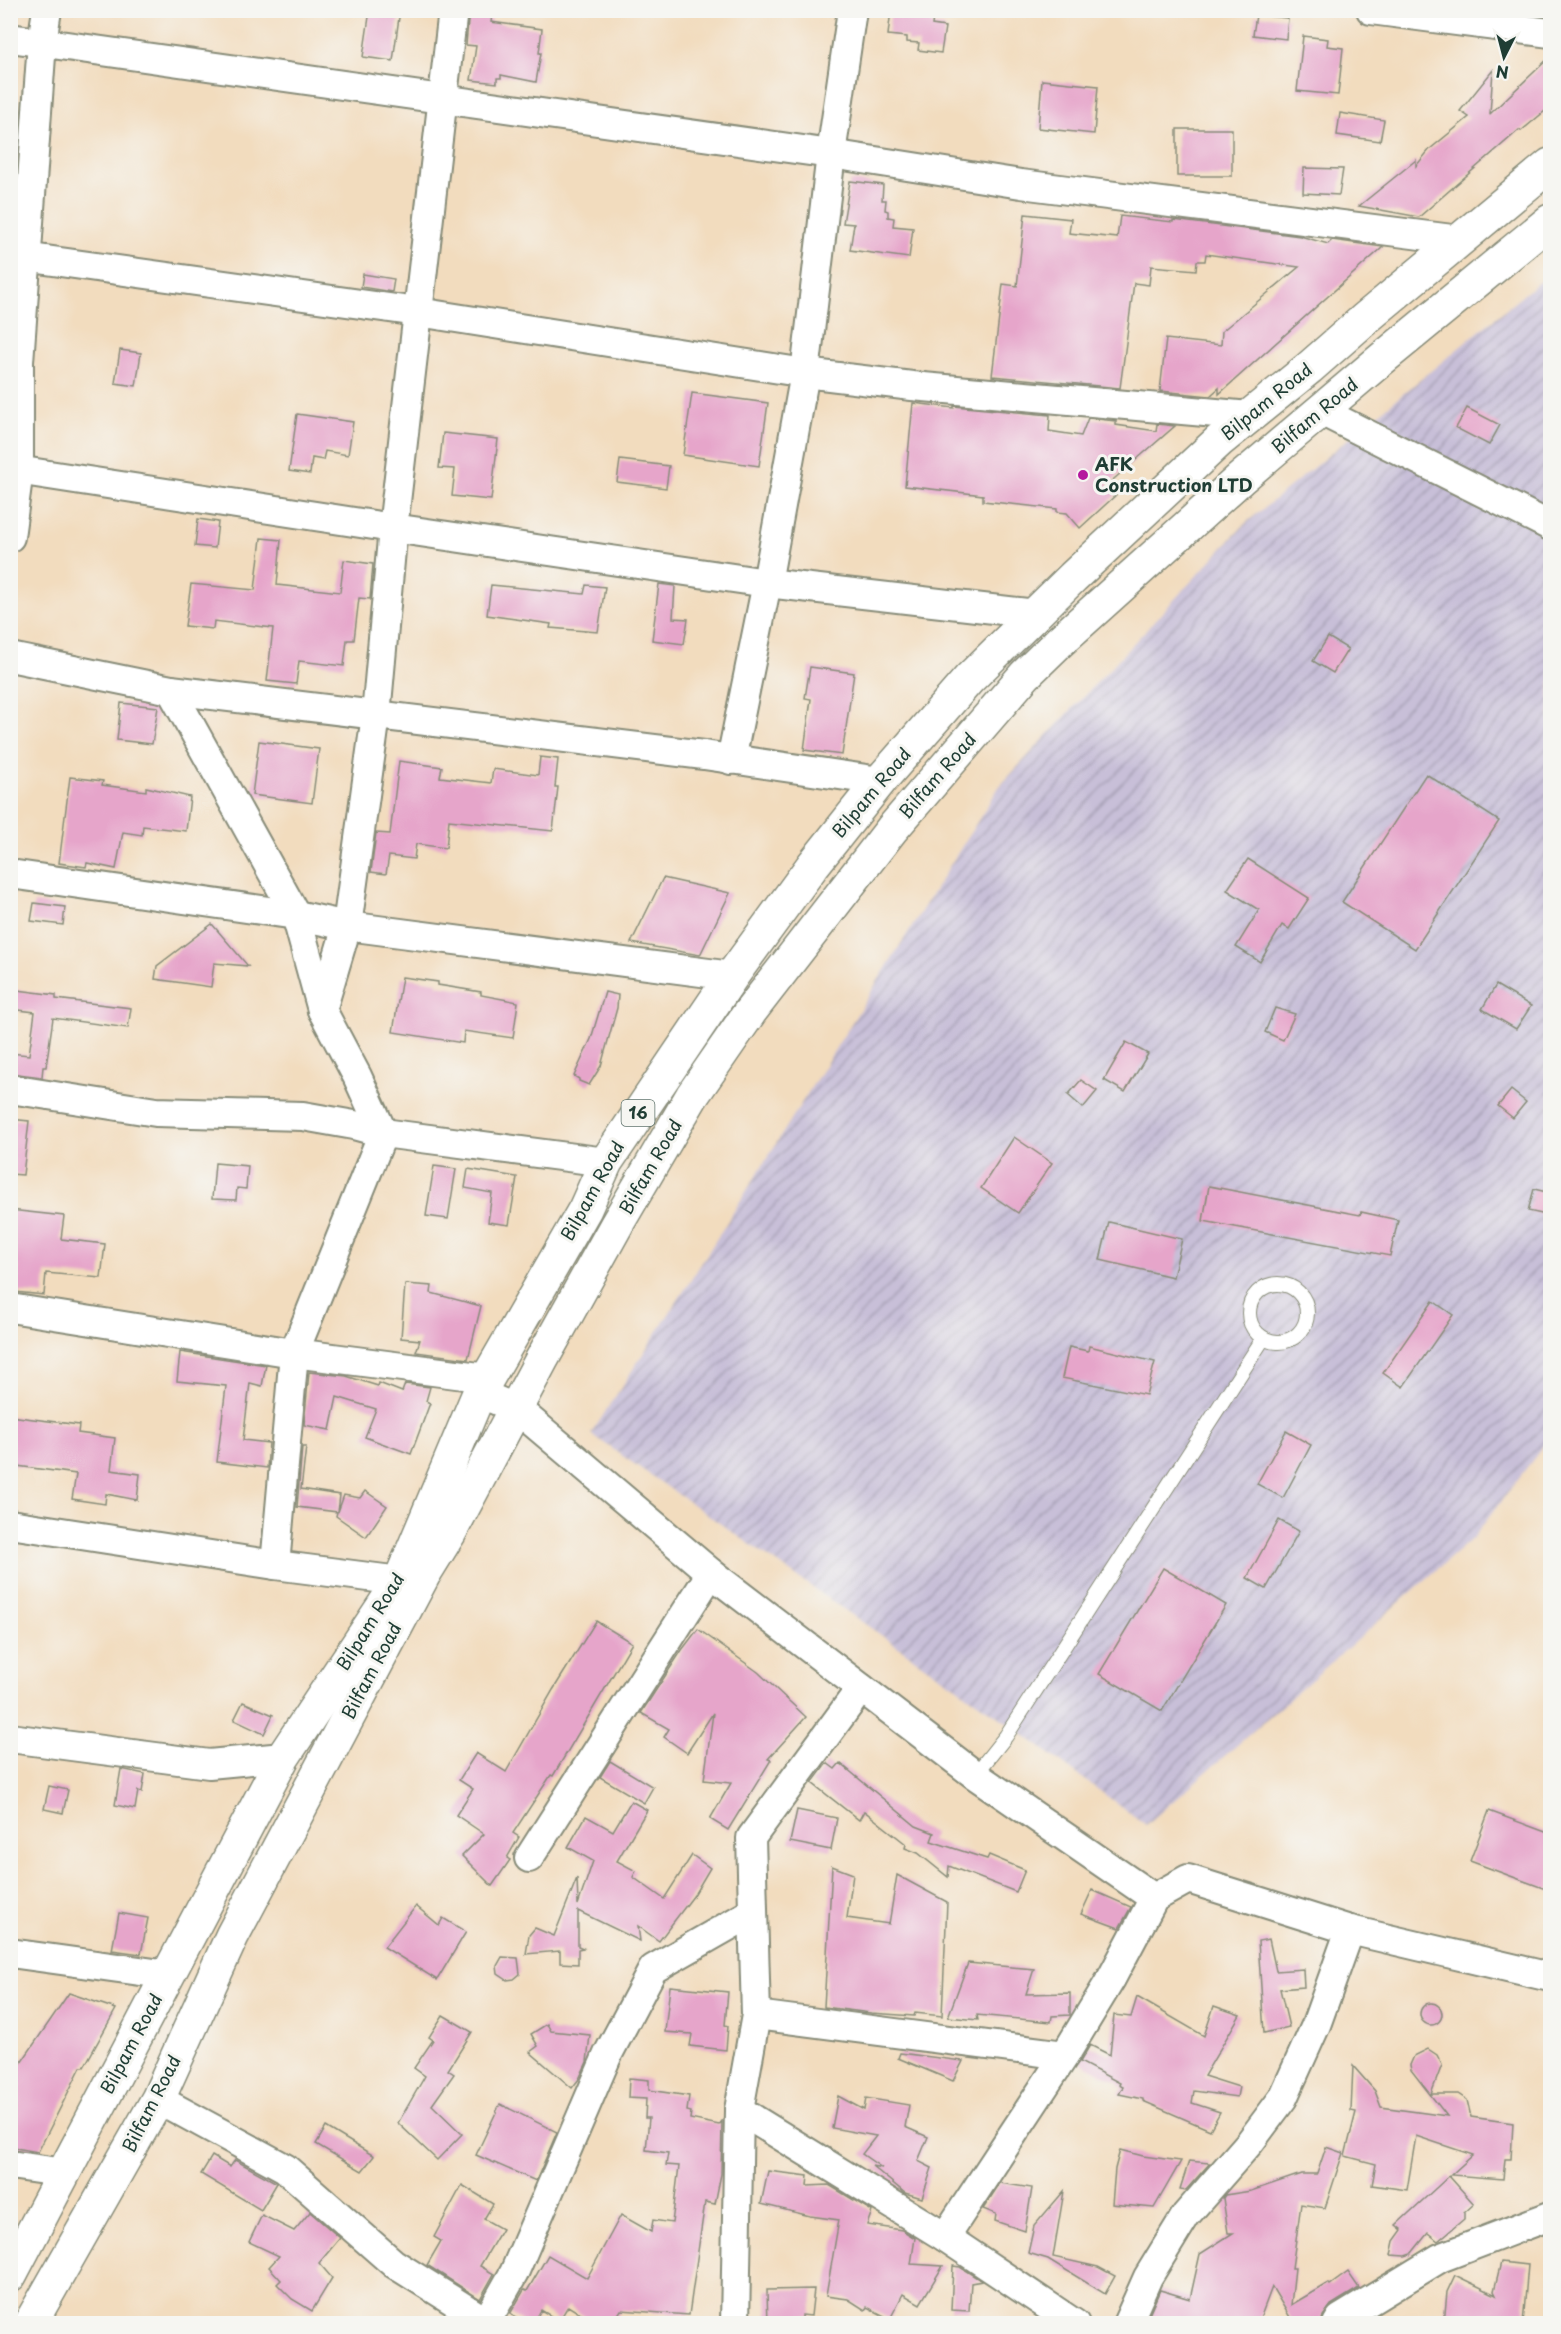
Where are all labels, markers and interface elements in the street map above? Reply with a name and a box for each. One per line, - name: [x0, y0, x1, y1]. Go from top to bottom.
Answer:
- north arrow: [1474, 27, 1534, 87]
- text: N: [1495, 60, 1510, 86]
- street label: Bilpam Road: [1215, 356, 1317, 446]
- street label: Bilfam Road: [1265, 370, 1363, 459]
- place label: AFK Construction LTD: [1095, 450, 1253, 498]
- marker: AFK Construction LTD: [1076, 468, 1090, 482]
- street label: Bilfam Road: [892, 726, 982, 824]
- street label: Bilpam Road: [825, 741, 917, 843]
- road number: 16: [622, 1100, 654, 1126]
- street label: Bilfam Road: [611, 1114, 688, 1219]
- street label: Bilpam Road: [553, 1135, 630, 1245]
- street label: Bilpam Road: [329, 1567, 410, 1675]
- street label: Bilfam Road: [334, 1617, 407, 1723]
- street label: Bilpam Road: [93, 1988, 169, 2098]
- street label: Bilfam Road: [115, 2050, 187, 2157]

